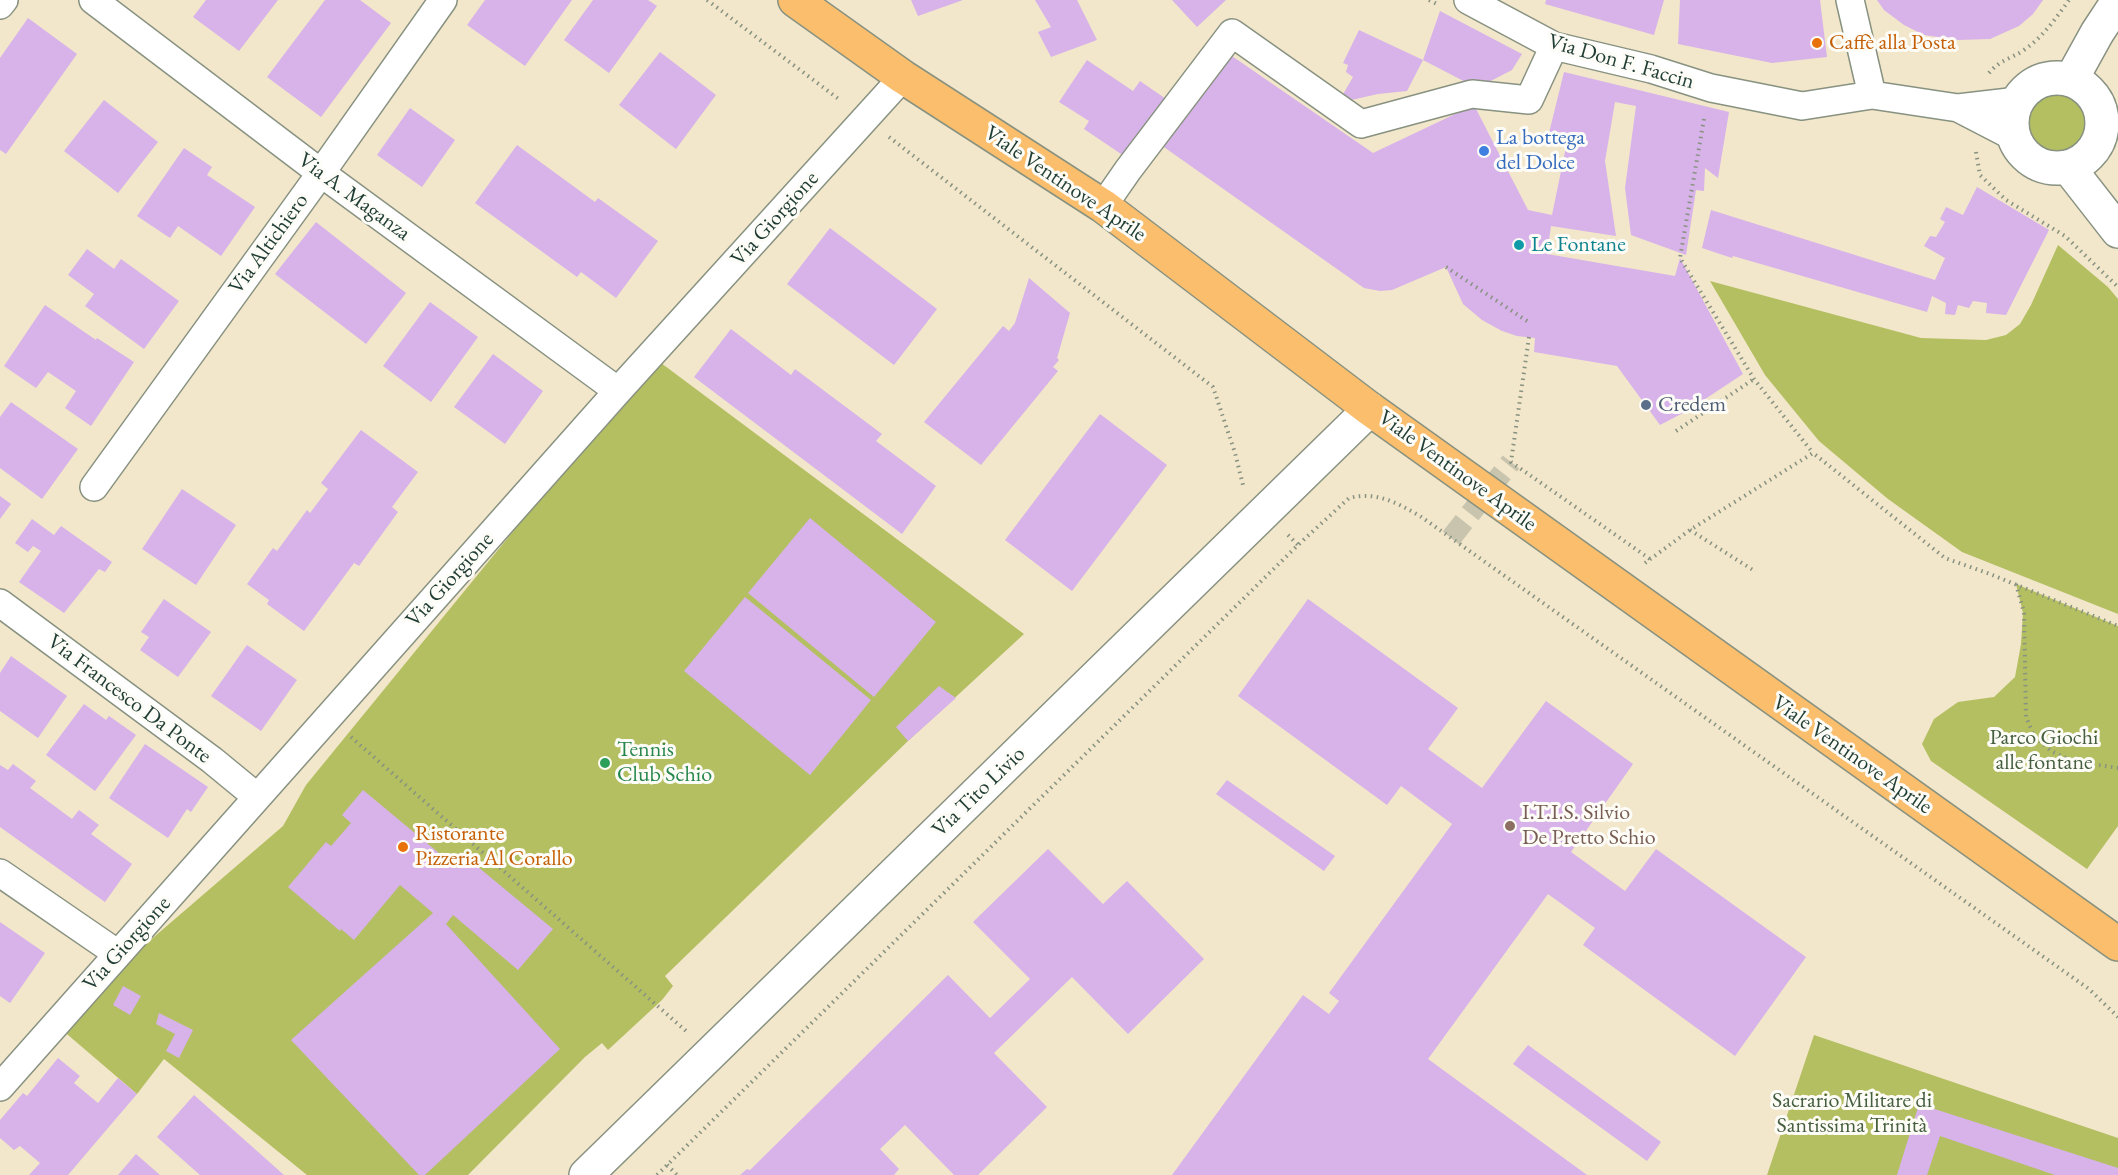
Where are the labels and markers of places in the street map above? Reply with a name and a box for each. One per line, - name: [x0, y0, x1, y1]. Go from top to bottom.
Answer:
- place label: Caffè alla Posta: [1829, 30, 1956, 56]
- marker: Caffè alla Posta: [1810, 36, 1824, 50]
- place label: La bottega del Dolce: [1496, 125, 1585, 176]
- marker: La bottega del Dolce: [1477, 144, 1491, 158]
- place label: Le Fontane: [1531, 232, 1626, 258]
- marker: Le Fontane: [1512, 238, 1526, 252]
- place label: Credem: [1658, 392, 1726, 418]
- marker: Credem: [1639, 398, 1653, 412]
- place label: Tennis Club Schio: [617, 737, 712, 788]
- marker: Tennis Club Schio: [598, 756, 612, 770]
- place label: I.T.I.S. Silvio De Pretto Schio: [1522, 800, 1656, 852]
- marker: I.T.I.S. Silvio De Pretto Schio: [1503, 819, 1517, 833]
- place label: Ristorante Pizzeria Al Corallo: [415, 821, 573, 872]
- marker: Ristorante Pizzeria Al Corallo: [396, 840, 410, 854]

